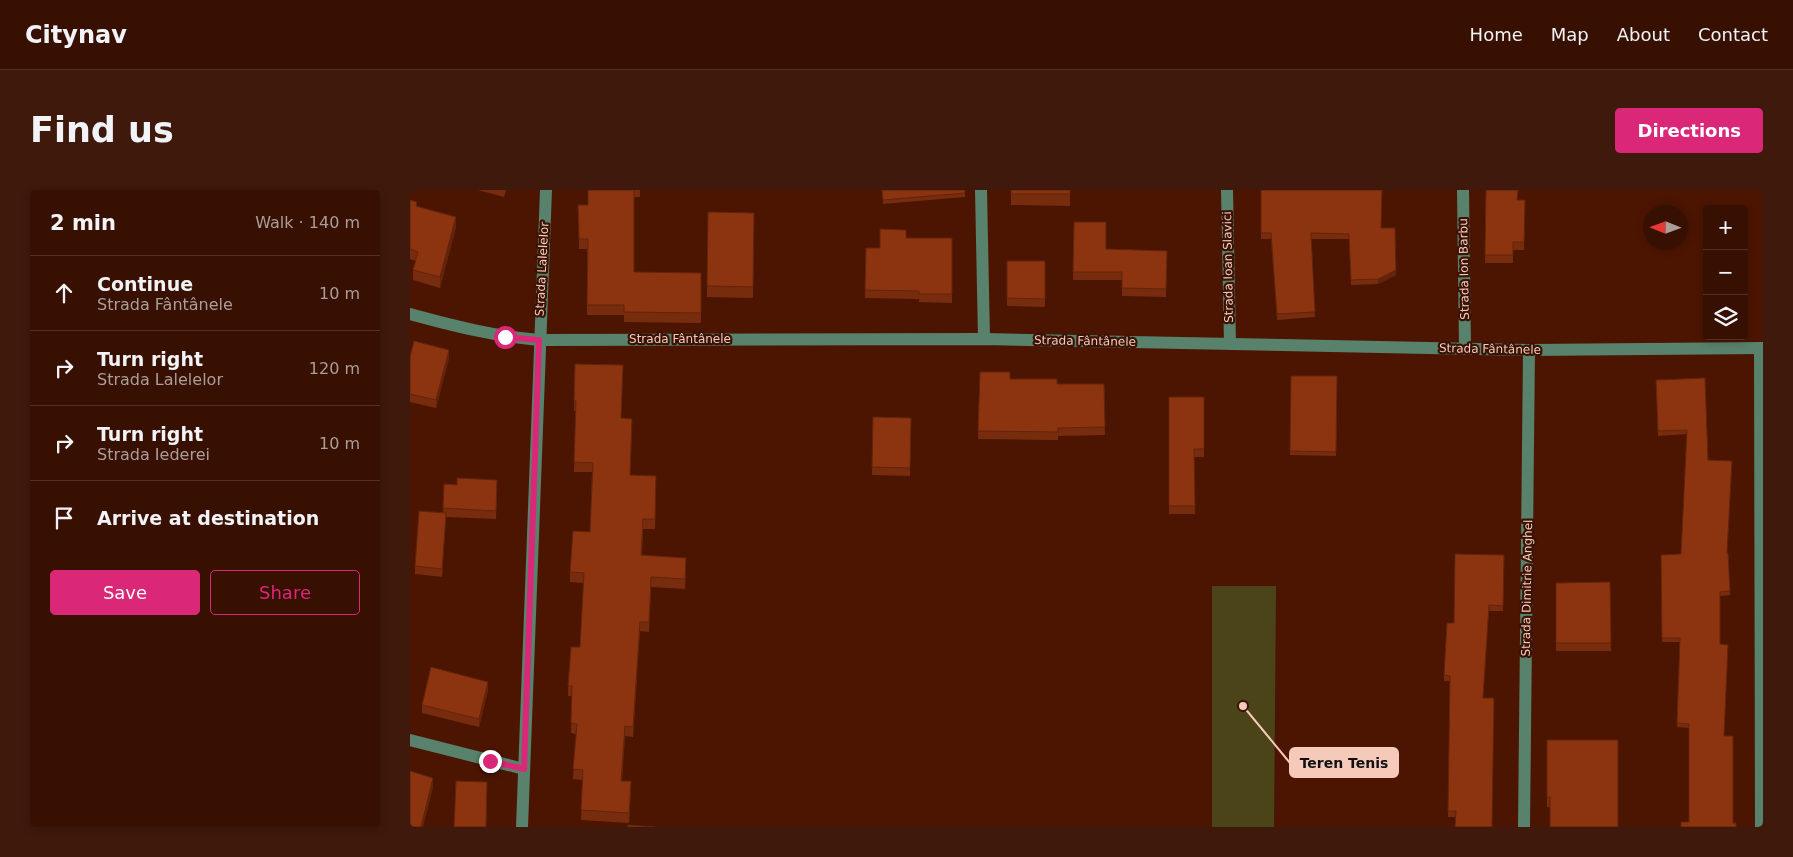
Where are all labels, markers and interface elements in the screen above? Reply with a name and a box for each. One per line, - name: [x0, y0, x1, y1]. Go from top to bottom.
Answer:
- text: Citynav: [25, 21, 127, 49]
- text: Home: [1470, 24, 1523, 45]
- text: Map: [1551, 24, 1589, 45]
- text: About: [1617, 24, 1670, 45]
- text: Contact: [1698, 24, 1768, 45]
- button: Directions: [1615, 108, 1763, 153]
- text: Find us: [30, 110, 174, 150]
- north arrow: [1643, 205, 1688, 250]
- map controls: [1703, 205, 1748, 340]
- button: +: [1703, 205, 1748, 250]
- text: 2 min: [50, 211, 116, 235]
- street label: Strada Ioan Slavici: [1220, 211, 1236, 323]
- text: Walk · 140 m: [255, 213, 360, 232]
- street label: Strada Ion Barbu: [1456, 218, 1472, 320]
- street label: Strada Lalelelor: [533, 221, 551, 317]
- button: −: [1703, 250, 1748, 295]
- text: Continue: [97, 273, 193, 295]
- icon: ahead: [50, 279, 78, 307]
- text: 10 m: [319, 284, 360, 303]
- text: Strada Fântânele: [97, 295, 233, 314]
- button: layers: [1703, 295, 1748, 340]
- route start: [494, 326, 517, 349]
- street label: Strada Fântânele: [629, 332, 731, 346]
- street label: Strada Fântânele: [1034, 333, 1136, 349]
- street label: Strada Fântânele: [1439, 341, 1541, 357]
- text: Turn right: [97, 348, 203, 370]
- icon: right: [50, 354, 78, 382]
- text: 120 m: [309, 359, 360, 378]
- text: Strada Lalelelor: [97, 370, 223, 389]
- text: Turn right: [97, 423, 203, 445]
- icon: right: [50, 429, 78, 457]
- text: 10 m: [319, 434, 360, 453]
- text: Strada Iederei: [97, 445, 210, 464]
- icon: arrive: [50, 504, 78, 532]
- text: Arrive at destination: [97, 507, 319, 529]
- street label: Strada Dimitrie Anghel: [1519, 519, 1535, 657]
- button: Save: [50, 570, 200, 615]
- button: Share: [210, 570, 360, 615]
- callout: Teren Tenis: [1290, 748, 1398, 777]
- route end: [479, 750, 502, 773]
- text: Teren Tenis: [1300, 755, 1388, 771]

